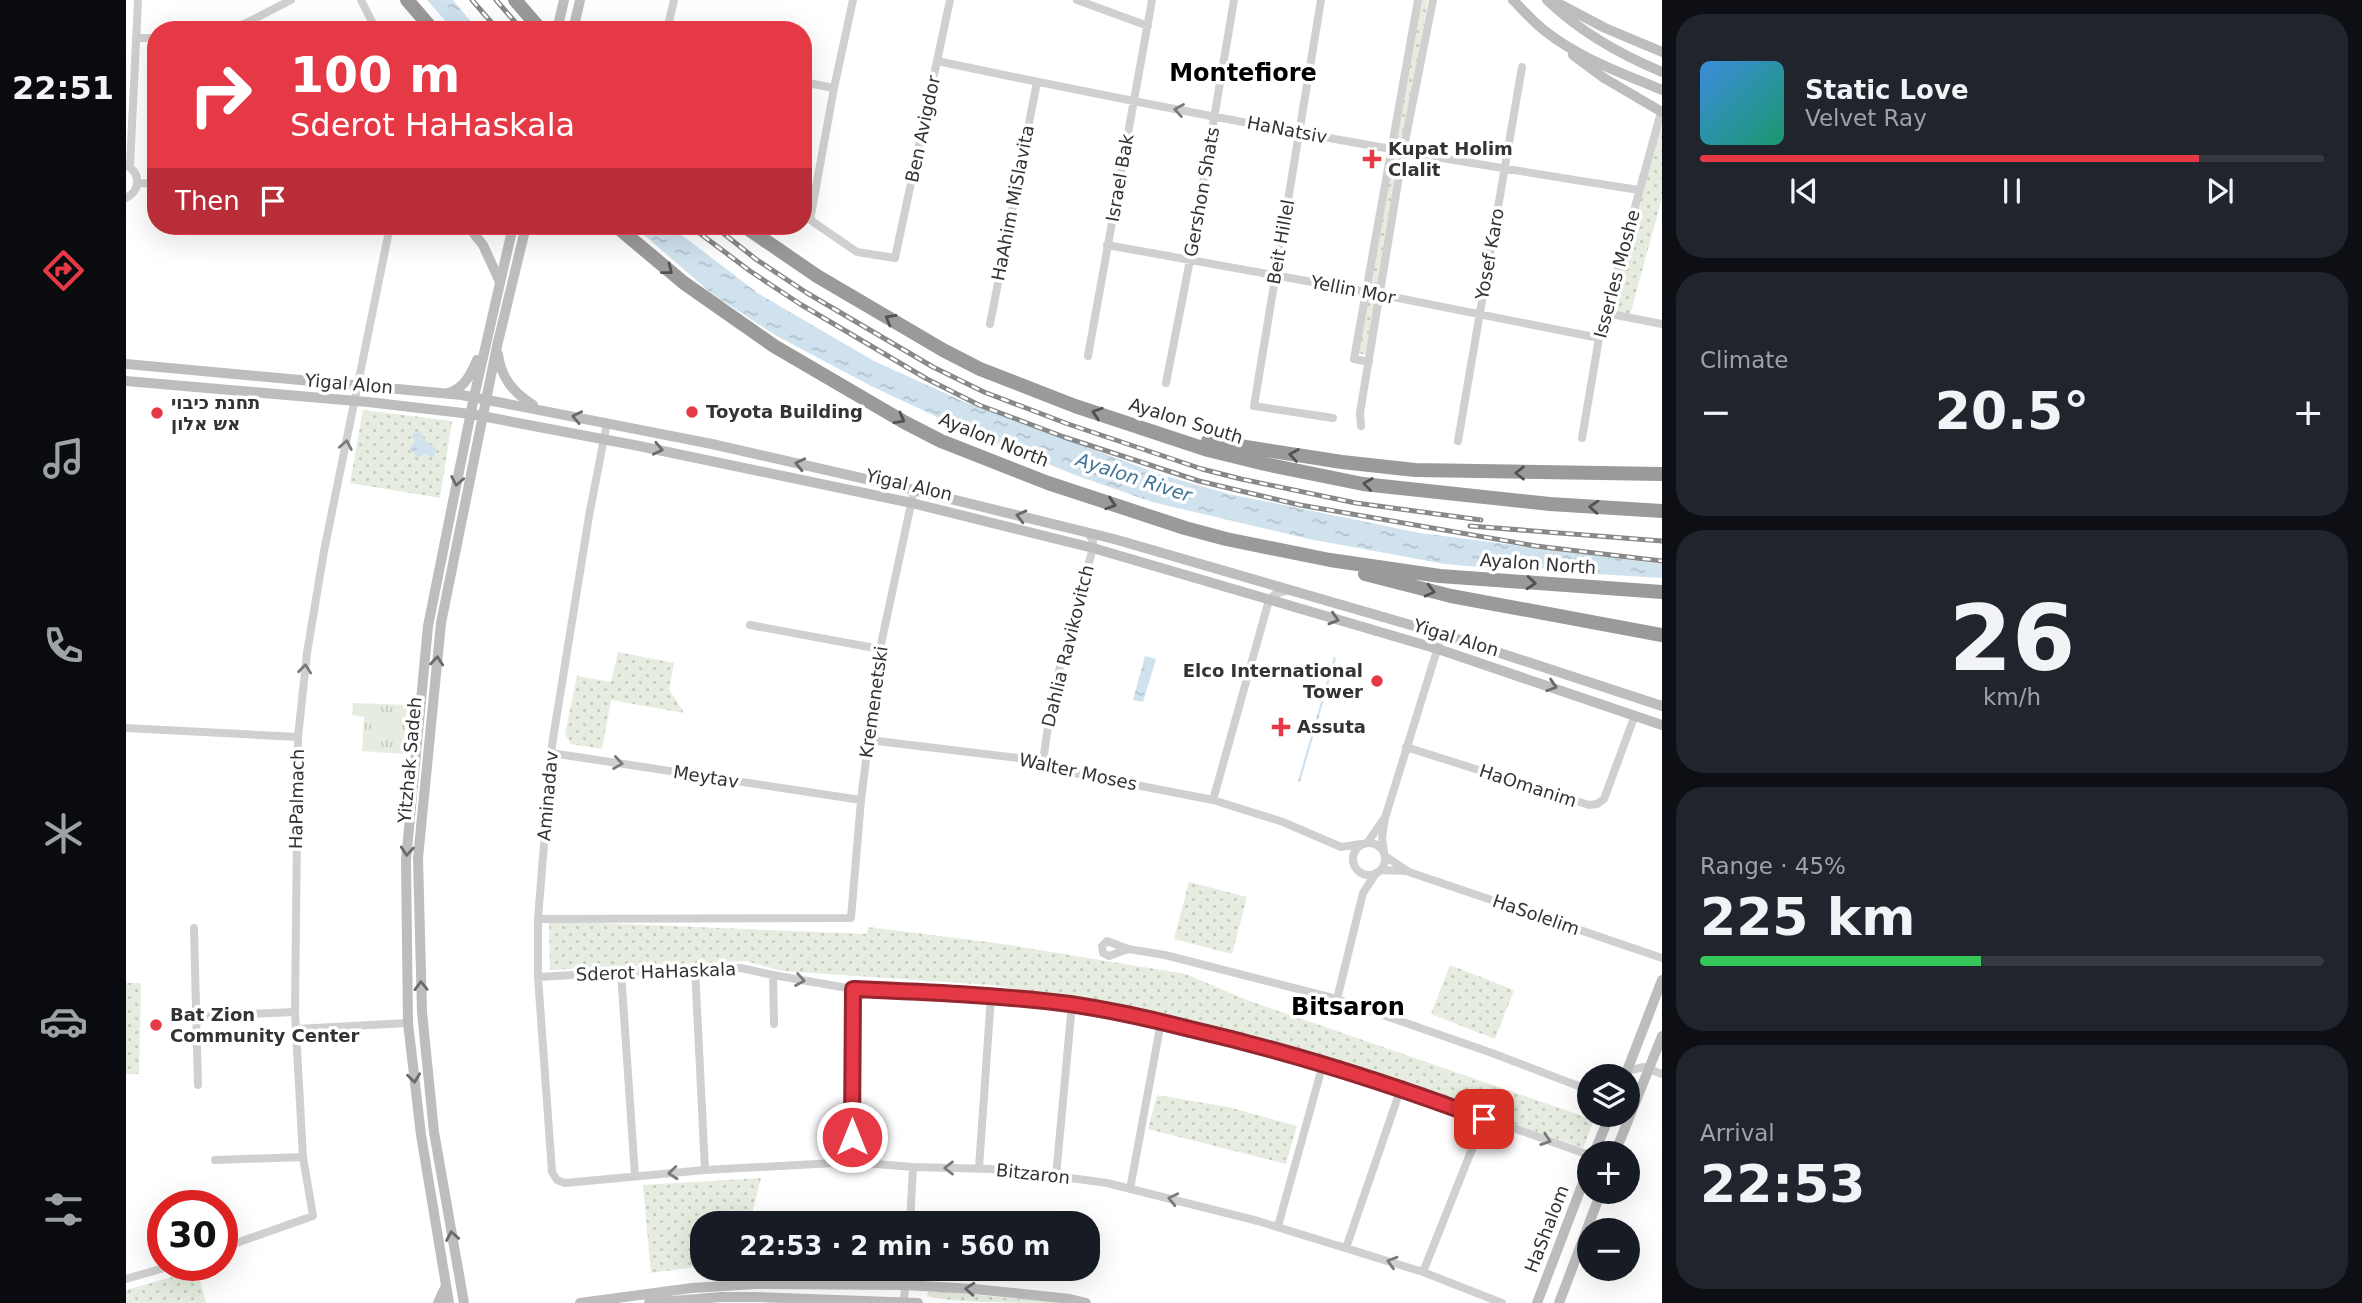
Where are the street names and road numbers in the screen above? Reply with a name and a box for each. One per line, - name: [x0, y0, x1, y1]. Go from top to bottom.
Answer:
- street label: Ben Avigdor: [901, 73, 944, 184]
- street label: HaNatsiv: [1245, 111, 1329, 148]
- street label: HaAhim MiSlavita: [987, 123, 1038, 283]
- street label: Gershon Shats: [1180, 125, 1223, 259]
- street label: Israel Bak: [1101, 132, 1138, 223]
- street label: Beit Hillel: [1263, 198, 1298, 286]
- street label: Yosef Karo: [1471, 206, 1508, 302]
- street label: Isserles Moshe: [1589, 207, 1644, 340]
- street label: Yellin Mor: [1308, 271, 1398, 308]
- street label: Yigal Alon: [303, 369, 394, 398]
- street label: Ayalon South: [1127, 393, 1246, 448]
- street label: Ayalon North: [936, 408, 1052, 471]
- street label: Yigal Alon: [863, 464, 954, 505]
- street label: Ayalon North: [1479, 549, 1597, 578]
- street label: Dahlia Ravikovitch: [1037, 562, 1098, 729]
- street label: Yigal Alon: [1410, 614, 1501, 660]
- street label: Kremenetski: [855, 645, 892, 759]
- street label: Yitzhak Sadeh: [393, 696, 425, 825]
- street label: HaPalmach: [285, 749, 308, 849]
- street label: Walter Moses: [1017, 749, 1139, 794]
- street label: Aminadav: [533, 750, 562, 842]
- street label: HaOmanim: [1477, 760, 1580, 811]
- street label: Meytav: [672, 761, 741, 792]
- street label: HaSolelim: [1490, 890, 1582, 939]
- street label: Sderot HaHaskala: [575, 958, 737, 985]
- street label: Bitzaron: [995, 1159, 1071, 1188]
- street label: HaShalom: [1520, 1182, 1573, 1276]

